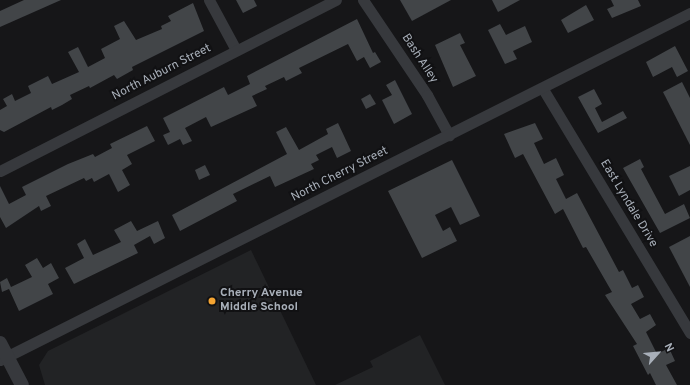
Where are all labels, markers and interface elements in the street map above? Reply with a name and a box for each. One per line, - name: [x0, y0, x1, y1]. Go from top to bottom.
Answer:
- street label: Bash Alley: [398, 31, 440, 87]
- street label: North Auburn Street: [110, 42, 214, 104]
- street label: North Cherry Street: [289, 144, 391, 206]
- street label: East Lyndale Drive: [596, 158, 660, 250]
- place label: Cherry Avenue Middle School: [220, 287, 303, 315]
- marker: Cherry Avenue Middle School: [207, 296, 217, 306]
- north arrow: [638, 333, 678, 373]
- text: N: [661, 341, 677, 354]

